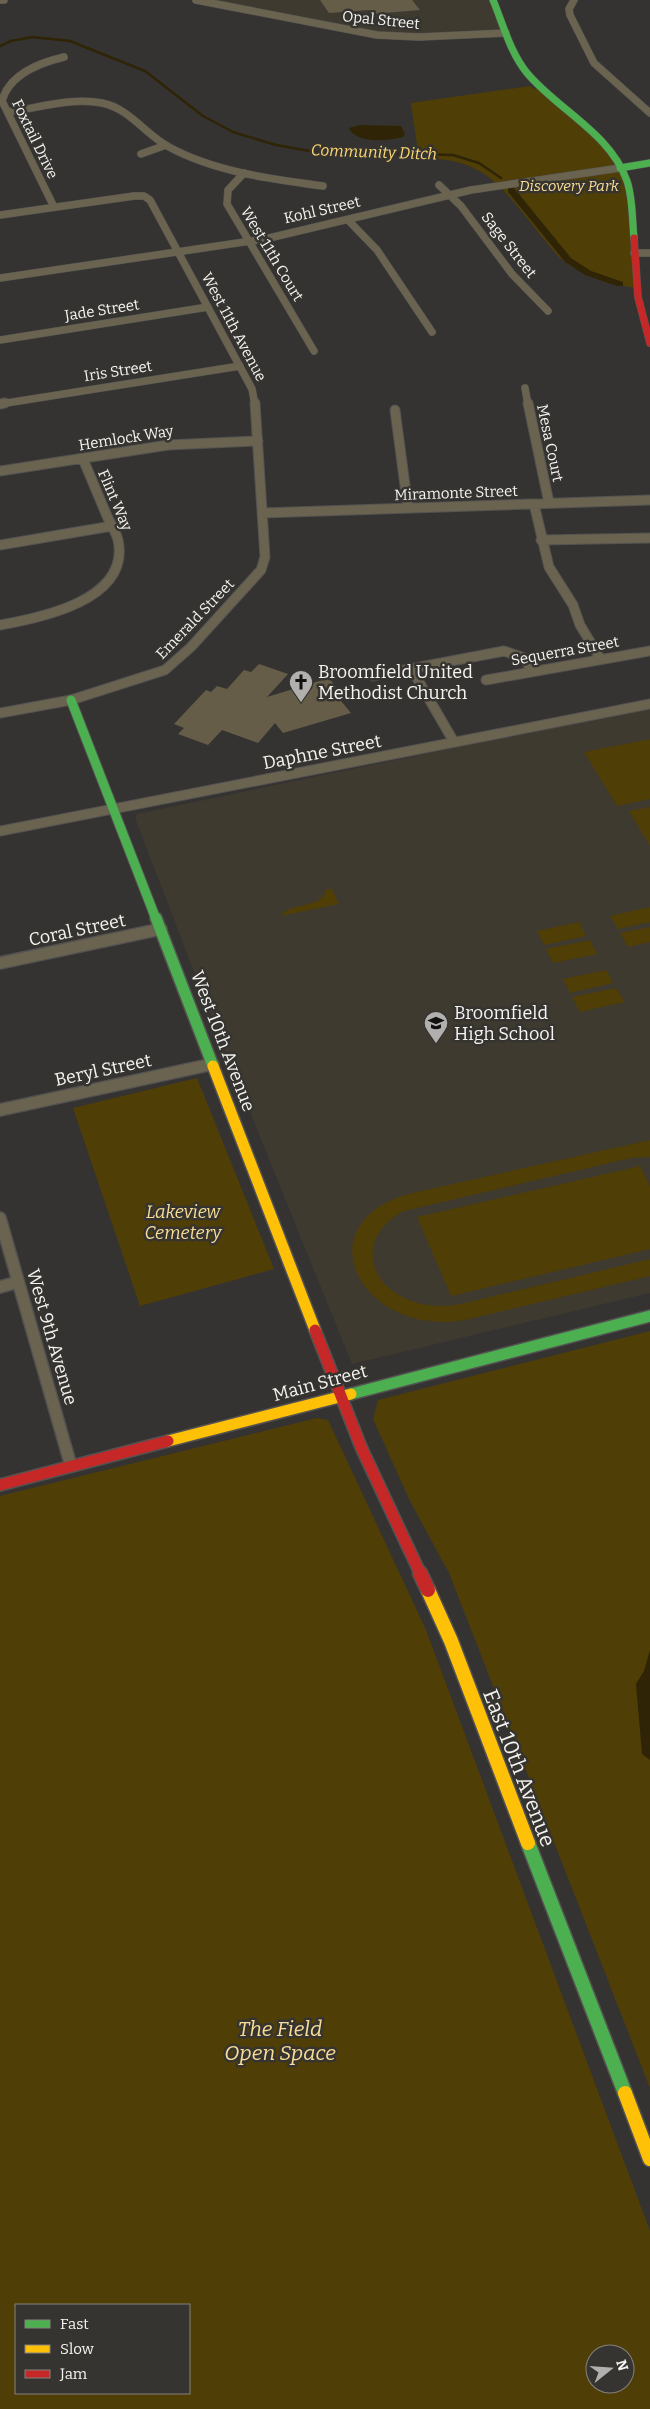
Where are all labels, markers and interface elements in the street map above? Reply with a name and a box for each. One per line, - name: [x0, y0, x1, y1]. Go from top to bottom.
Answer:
- street label: Opal Street: [341, 7, 421, 33]
- street label: Foxtail Drive: [8, 96, 62, 182]
- water label: Community Ditch: [311, 140, 437, 164]
- park label: Discovery Park: [519, 177, 620, 195]
- street label: Kohl Street: [282, 192, 362, 228]
- street label: West 11th Court: [237, 203, 308, 305]
- street label: Sage Street: [478, 208, 541, 282]
- street label: West 11th Avenue: [198, 270, 270, 384]
- street label: Jade Street: [62, 295, 141, 325]
- street label: Iris Street: [83, 357, 154, 385]
- street label: Mesa Court: [533, 403, 567, 484]
- street label: Hemlock Way: [77, 422, 175, 454]
- street label: Flint Way: [94, 467, 136, 533]
- street label: Miramonte Street: [394, 482, 519, 504]
- street label: Emerald Street: [152, 575, 238, 663]
- street label: Sequerra Street: [510, 633, 621, 669]
- place label: Broomfield United Methodist Church: [318, 661, 473, 704]
- church icon: Broomfield United Methodist Church: [288, 669, 314, 703]
- street label: Daphne Street: [261, 730, 383, 774]
- street label: Coral Street: [27, 909, 128, 951]
- street label: West 10th Avenue: [186, 968, 260, 1114]
- place label: Broomfield High School: [454, 1002, 555, 1045]
- school or university icon: Broomfield High School: [423, 1010, 449, 1044]
- street label: Beryl Street: [53, 1049, 154, 1091]
- park label: Lakeview Cemetery: [145, 1201, 222, 1244]
- street label: West 9th Avenue: [22, 1266, 82, 1408]
- street label: Main Street: [270, 1360, 370, 1406]
- street label: East 10th Avenue: [477, 1686, 561, 1850]
- park label: The Field Open Space: [224, 2016, 336, 2066]
- legend: [15, 2304, 190, 2394]
- text: Fast: [60, 2315, 89, 2333]
- text: Slow: [60, 2340, 95, 2358]
- north arrow: [585, 2344, 635, 2394]
- text: N: [612, 2358, 632, 2373]
- text: Jam: [59, 2365, 88, 2383]

